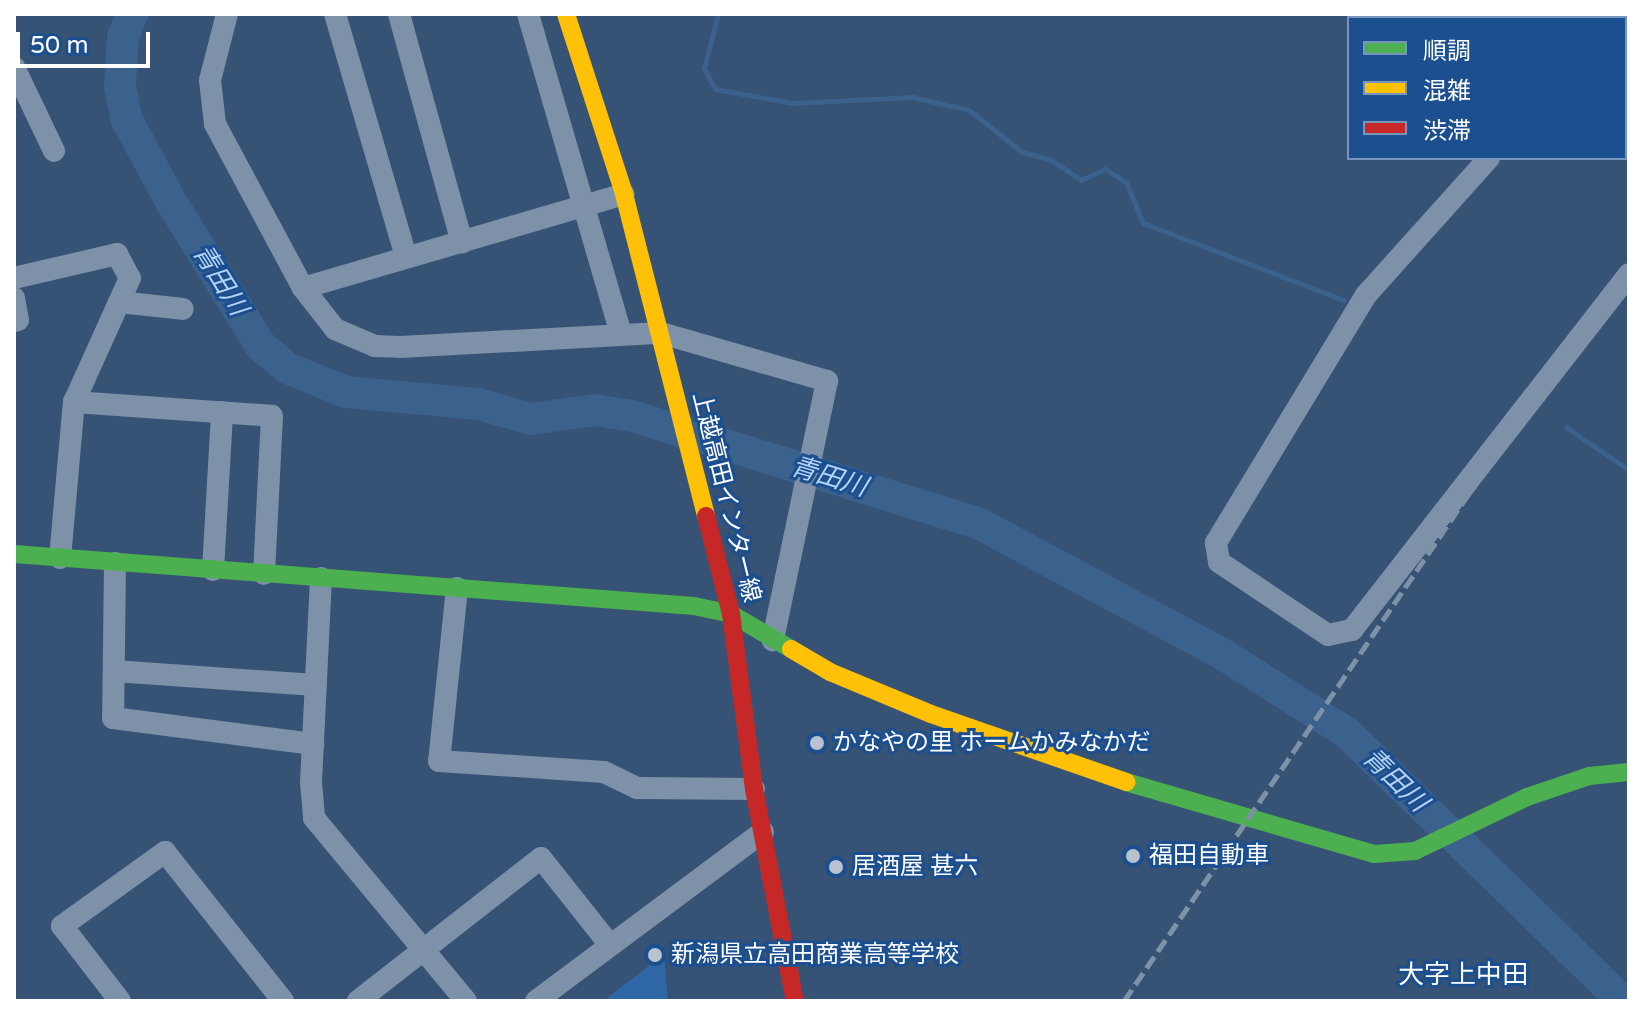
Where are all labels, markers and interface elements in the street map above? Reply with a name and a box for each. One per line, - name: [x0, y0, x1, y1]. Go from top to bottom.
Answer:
- scale bar: [20, 16, 154, 66]
- legend: [1347, 16, 1627, 160]
- text: 50 m: [30, 31, 88, 60]
- text: 順調: [1423, 37, 1471, 66]
- text: 混雑: [1423, 77, 1471, 106]
- text: 渋滞: [1423, 117, 1471, 146]
- water label: 青田川: [186, 239, 254, 321]
- street label: 上越高田インター線: [686, 389, 766, 605]
- water label: 青田川: [787, 451, 871, 503]
- place label: かなやの里 ホームかみなかだ: [833, 729, 1151, 757]
- marker: かなやの里 ホームかみなかだ: [808, 734, 826, 752]
- water label: 青田川: [1356, 742, 1434, 818]
- place label: 福田自動車: [1149, 842, 1269, 870]
- marker: 福田自動車: [1124, 847, 1142, 865]
- place label: 居酒屋 甚六: [852, 853, 978, 881]
- marker: 居酒屋 甚六: [827, 858, 845, 876]
- place label: 新潟県立高田商業高等学校: [671, 941, 959, 969]
- marker: 新潟県立高田商業高等学校: [646, 946, 664, 964]
- district label: 大字上中田: [1398, 959, 1528, 991]

